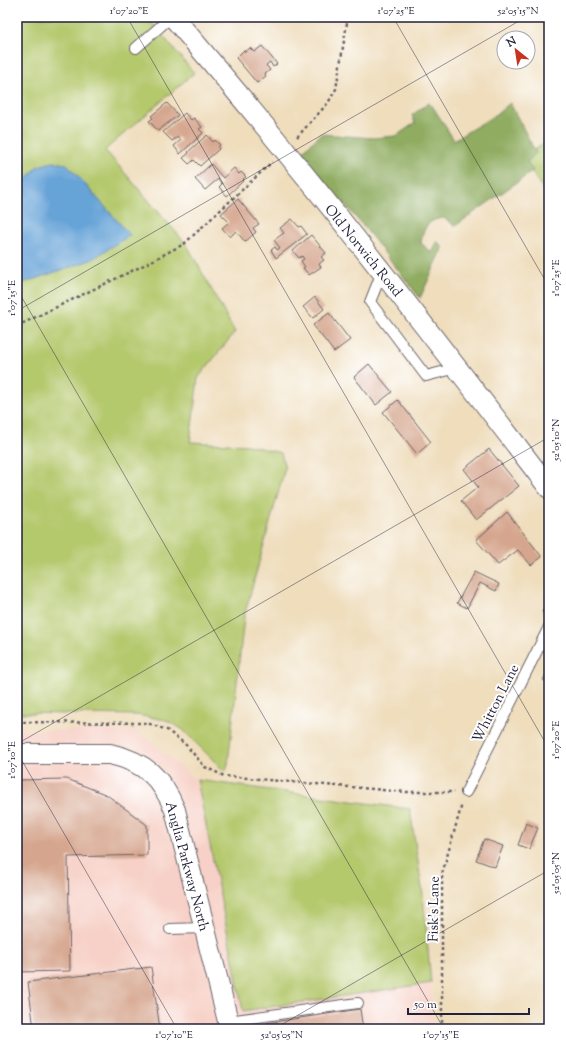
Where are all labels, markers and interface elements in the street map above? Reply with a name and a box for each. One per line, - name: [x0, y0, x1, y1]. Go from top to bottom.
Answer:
- text: 1°07'20"E: [110, 4, 148, 19]
- text: 1°07'25"E: [377, 4, 415, 19]
- text: 52°05'15"N: [497, 4, 538, 19]
- north arrow: [496, 30, 536, 70]
- text: N: [503, 33, 519, 52]
- street label: Old Norwich Road: [319, 201, 406, 302]
- text: 1°07'25"E: [549, 259, 564, 297]
- text: 1°07'15"E: [5, 280, 20, 316]
- text: 52°05'10"N: [549, 419, 564, 462]
- street label: Whitton Lane: [468, 661, 525, 747]
- text: 1°07'20"E: [549, 721, 564, 759]
- text: 1°07'10"E: [5, 741, 20, 779]
- street label: Anglia Parkway North: [159, 799, 213, 934]
- text: 52°05'05"N: [549, 852, 564, 895]
- street label: Fisk's Lane: [424, 876, 446, 942]
- scale bar: [408, 990, 529, 1016]
- text: 50 m: [413, 996, 437, 1014]
- text: 1°07'10"E: [155, 1028, 193, 1043]
- text: 52°05'05"N: [260, 1028, 303, 1043]
- text: 1°07'15"E: [423, 1028, 459, 1043]

